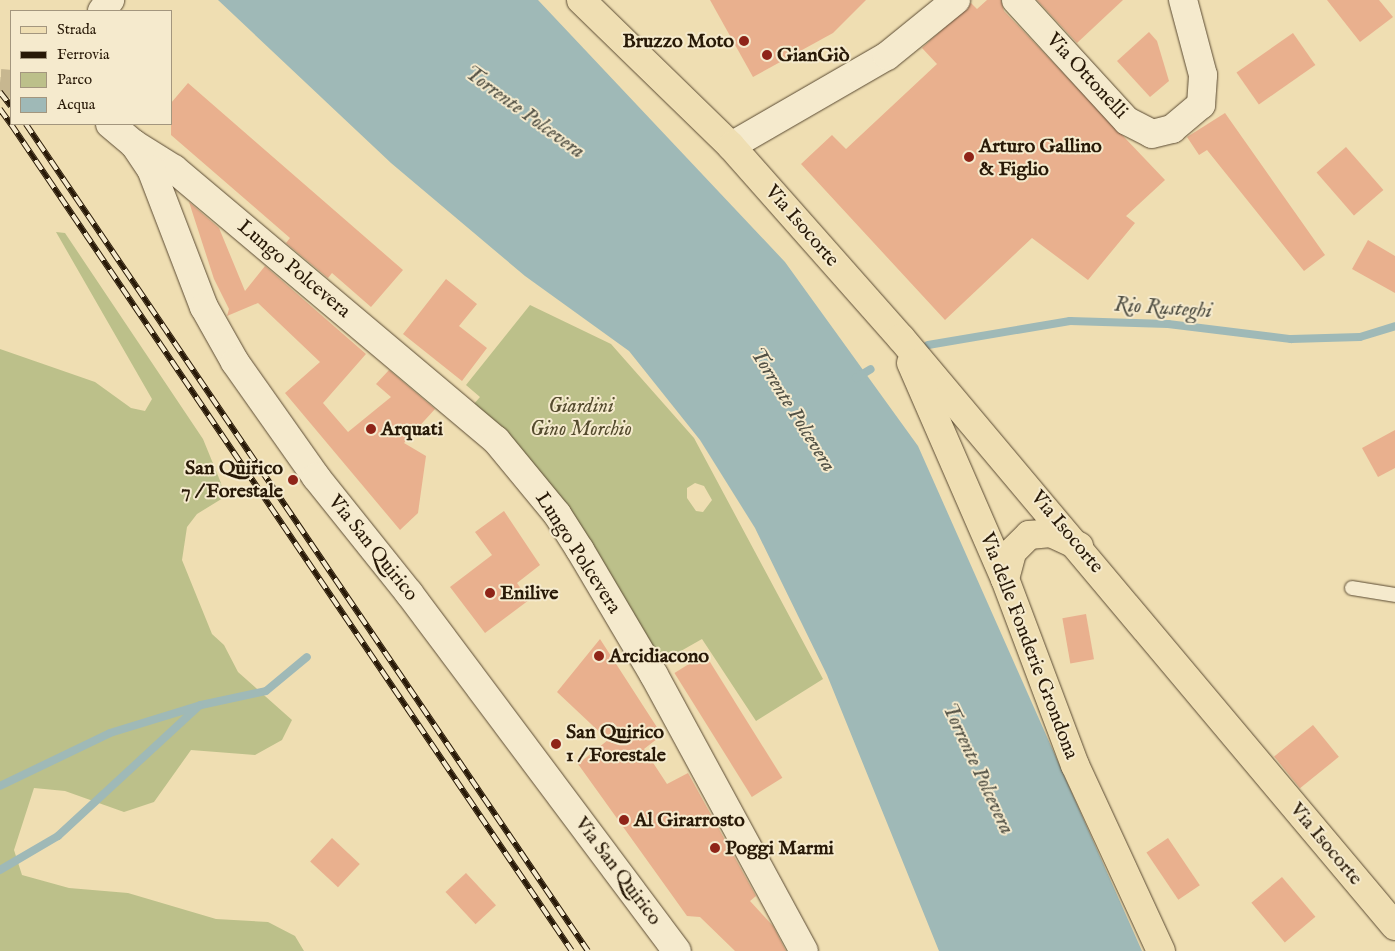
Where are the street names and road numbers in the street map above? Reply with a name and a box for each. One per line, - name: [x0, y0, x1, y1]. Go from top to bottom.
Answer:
- street label: Via Ottonelli: [1041, 28, 1133, 124]
- street label: Via Isocorte: [760, 180, 844, 272]
- street label: Lungo Polcevera: [233, 215, 355, 323]
- street label: Via Isocorte: [1025, 486, 1109, 578]
- street label: Lungo Polcevera: [530, 488, 626, 618]
- street label: Via San Quirico: [323, 490, 423, 606]
- street label: Via delle Fonderie Grondona: [975, 529, 1083, 763]
- street label: Via Isocorte: [1284, 798, 1368, 890]
- street label: Via San Quirico: [569, 812, 667, 930]

